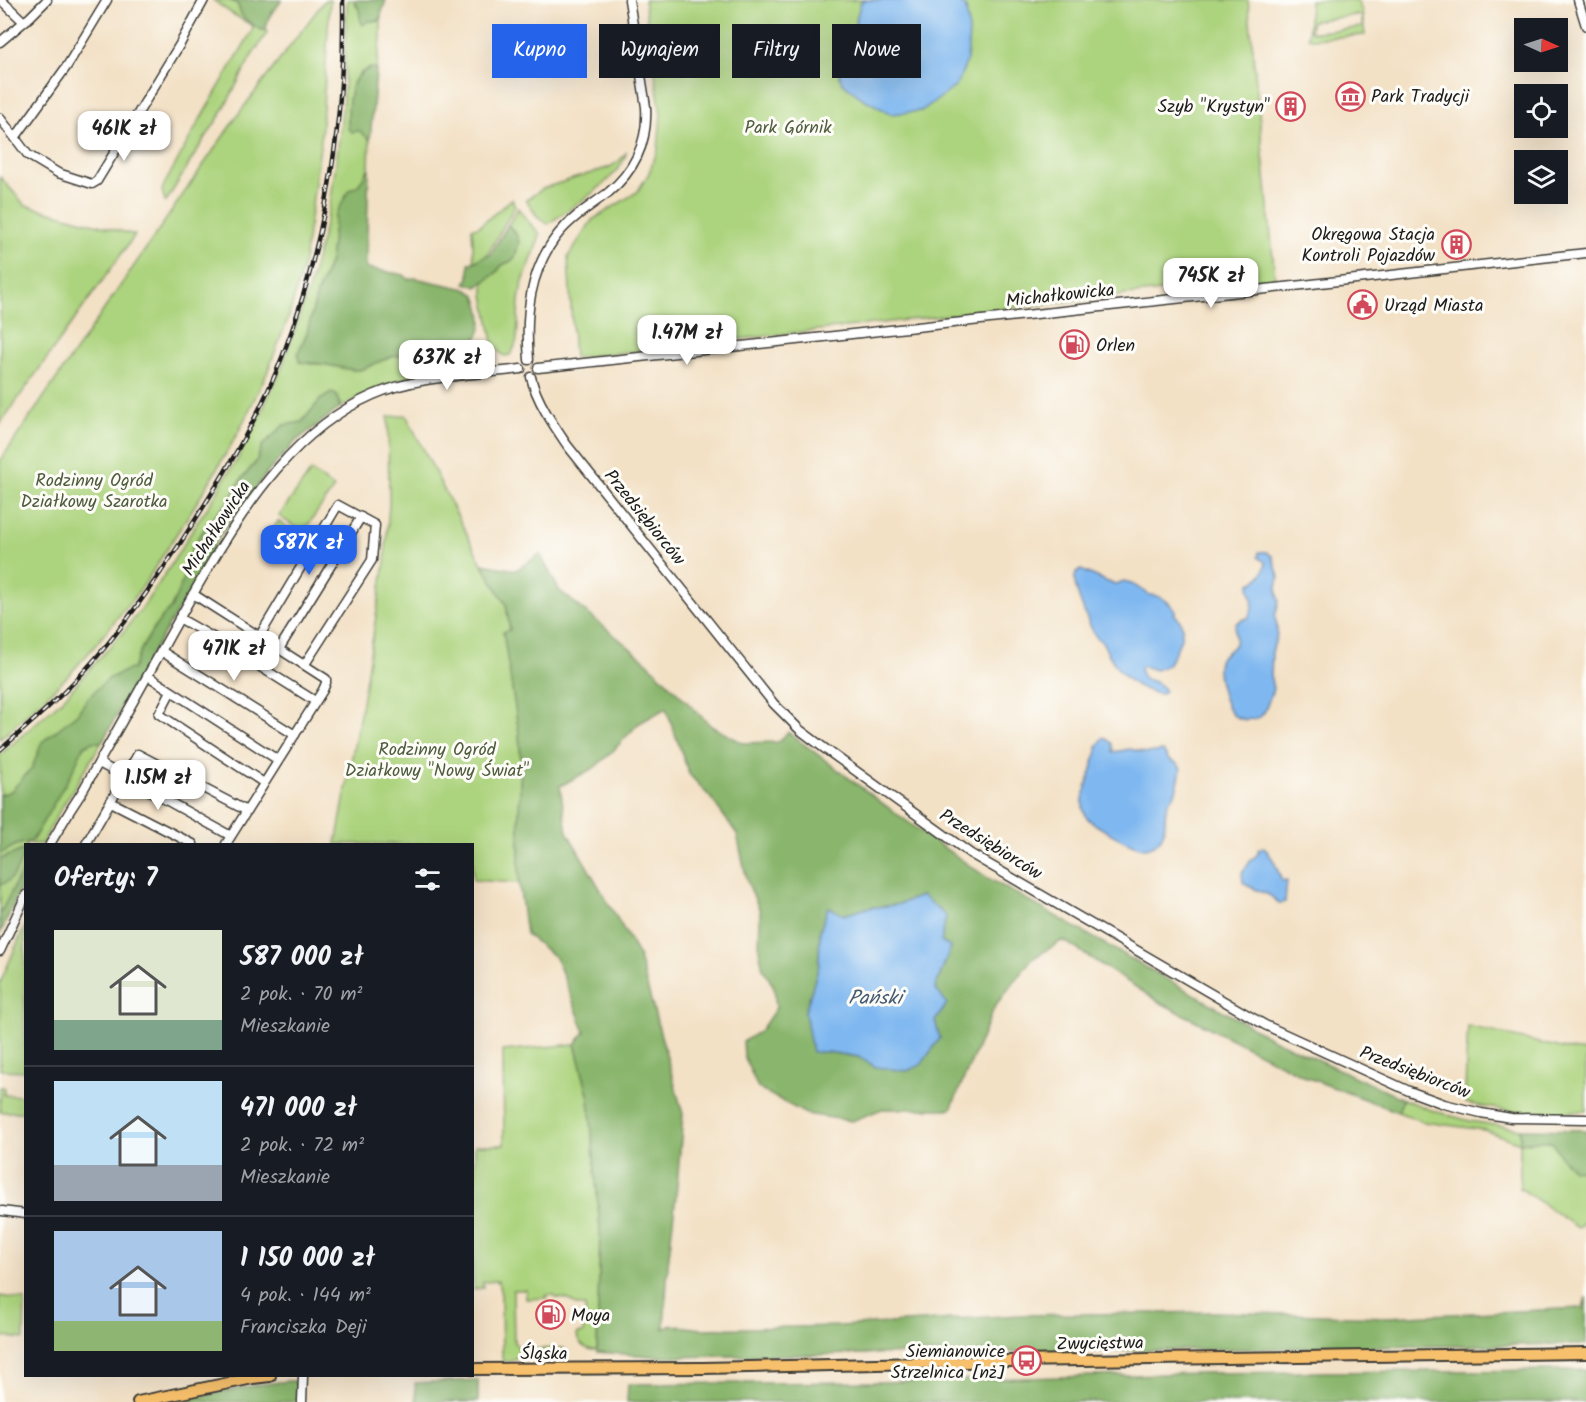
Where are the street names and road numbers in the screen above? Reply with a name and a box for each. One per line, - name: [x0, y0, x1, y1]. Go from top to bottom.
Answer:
- street label: Michałkowicka: [1004, 276, 1116, 317]
- street label: Przedsiębiorców: [596, 463, 692, 573]
- street label: Michałkowicka: [175, 475, 259, 582]
- street label: Przedsiębiorców: [933, 802, 1048, 889]
- street label: Przedsiębiorców: [1355, 1039, 1475, 1108]
- street label: Zwycięstwa: [1056, 1329, 1144, 1360]
- street label: Śląska: [521, 1340, 567, 1369]

